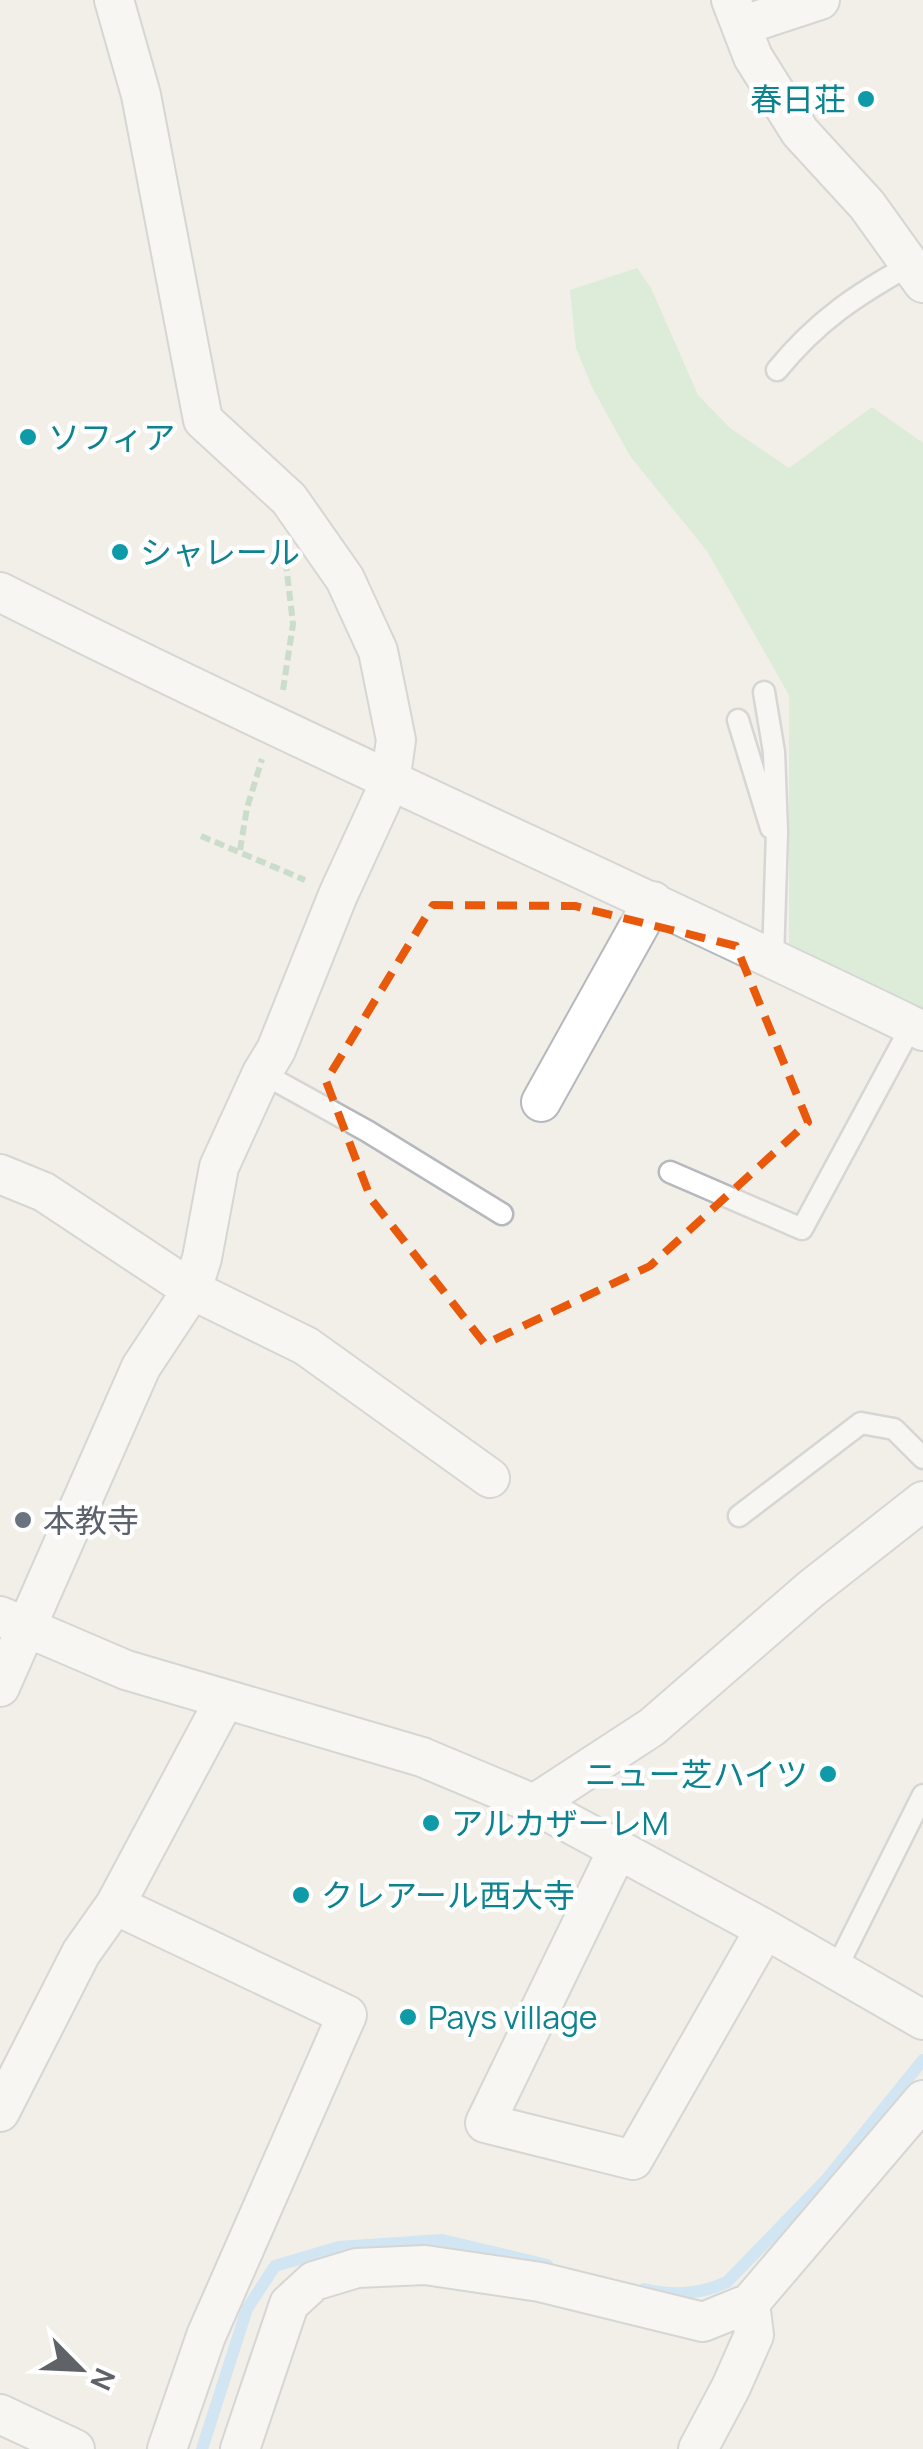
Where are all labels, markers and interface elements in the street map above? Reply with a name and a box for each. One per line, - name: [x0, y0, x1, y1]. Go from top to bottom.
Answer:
- place label: 春日荘: [750, 77, 846, 121]
- marker: 春日荘: [855, 88, 877, 110]
- place label: ソフィア: [48, 415, 175, 459]
- marker: ソフィア: [17, 426, 39, 448]
- place label: シャレール: [140, 530, 300, 574]
- marker: シャレール: [109, 541, 131, 563]
- place label: 本教寺: [43, 1498, 139, 1542]
- marker: 本教寺: [12, 1509, 34, 1531]
- place label: ニュー芝ハイツ: [585, 1752, 808, 1796]
- marker: ニュー芝ハイツ: [817, 1763, 839, 1785]
- place label: アルカザーレM: [451, 1801, 669, 1845]
- marker: アルカザーレM: [420, 1812, 442, 1834]
- place label: クレアール西大寺: [321, 1873, 575, 1917]
- marker: クレアール西大寺: [290, 1884, 312, 1906]
- place label: Pays village: [428, 1995, 598, 2039]
- marker: Pays village: [397, 2006, 419, 2028]
- north arrow: [30, 2319, 130, 2419]
- text: N: [82, 2363, 125, 2396]

